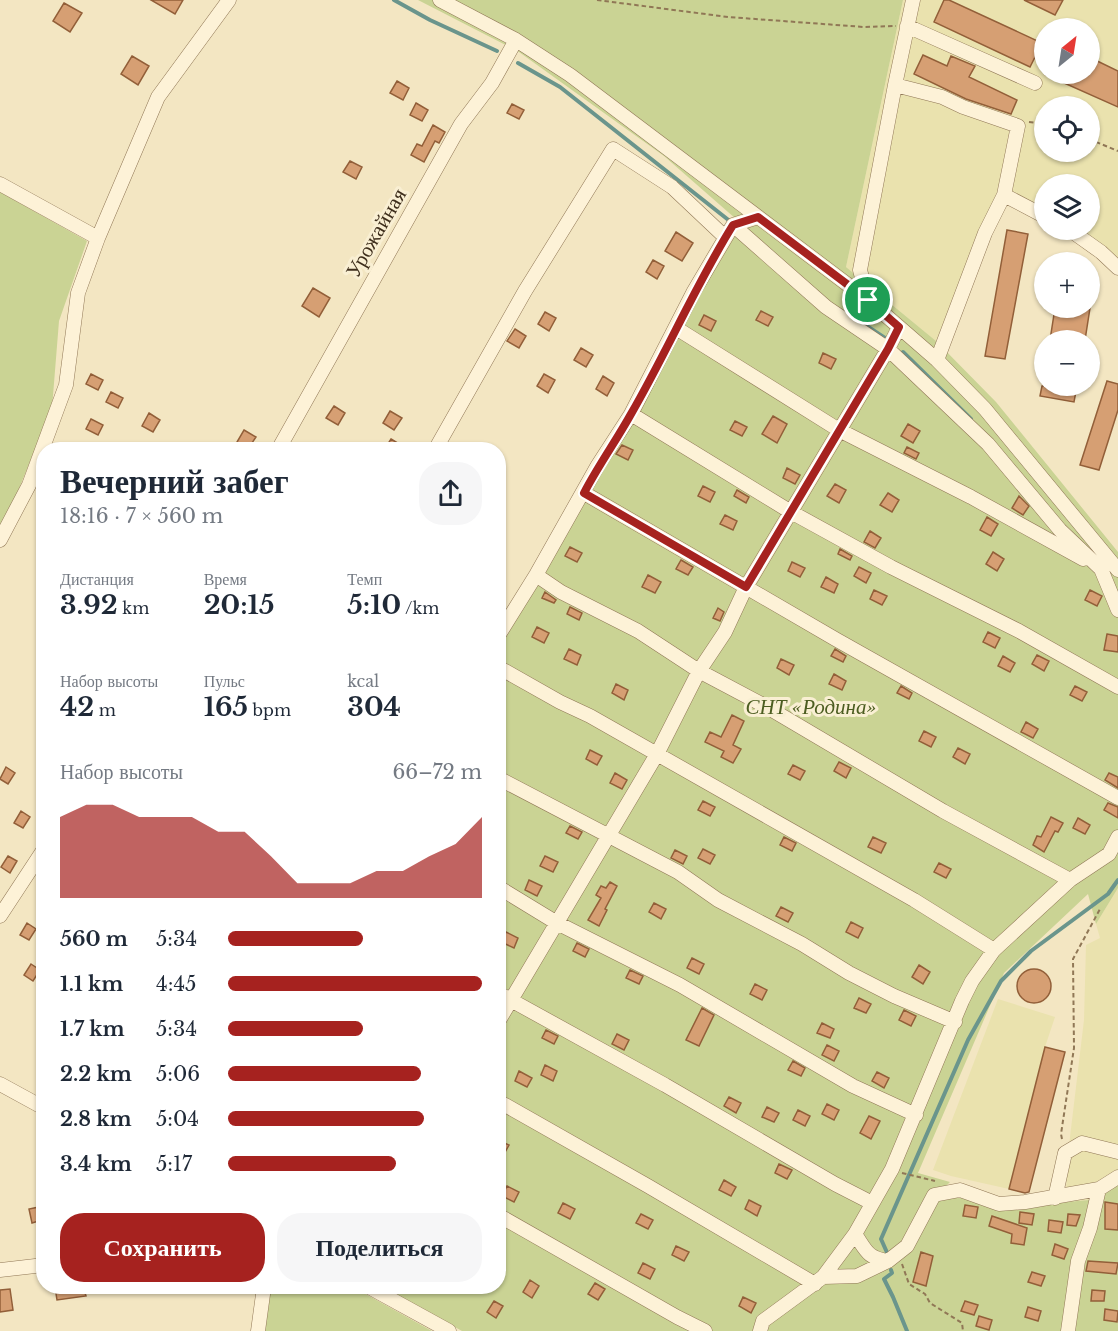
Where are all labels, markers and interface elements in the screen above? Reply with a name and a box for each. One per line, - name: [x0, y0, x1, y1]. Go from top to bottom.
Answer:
- north arrow: [1034, 18, 1100, 84]
- map controls: [1034, 18, 1100, 396]
- button: locate: [1034, 96, 1100, 162]
- button: layers: [1034, 174, 1100, 240]
- street label: Урожайная: [340, 183, 412, 282]
- button: +: [1034, 252, 1100, 318]
- pin: [842, 274, 893, 325]
- icon: arrive: [851, 283, 884, 316]
- button: −: [1034, 330, 1100, 396]
- text: Вечерний забег: [60, 461, 289, 502]
- button: share: [419, 462, 482, 525]
- text: 18:16 · 7 × 560 m: [60, 504, 223, 528]
- text: Дистанция: [60, 569, 134, 589]
- text: Время: [204, 569, 247, 589]
- text: Темп: [347, 569, 382, 589]
- text: 3.92: [60, 589, 118, 621]
- text: 20:15: [204, 589, 274, 621]
- text: 5:10: [347, 589, 401, 621]
- text: km: [118, 598, 149, 618]
- text: /km: [401, 598, 440, 618]
- text: Набор высоты: [60, 671, 158, 691]
- text: Пульс: [204, 671, 245, 691]
- text: kcal: [347, 671, 379, 691]
- text: 42: [60, 691, 94, 723]
- text: 165: [204, 691, 248, 723]
- text: 304: [347, 691, 401, 723]
- park label: СНТ «Родина»: [745, 694, 877, 720]
- text: m: [94, 700, 116, 720]
- text: bpm: [248, 700, 291, 720]
- text: Набор высоты: [60, 760, 183, 784]
- text: 66–72 m: [392, 760, 482, 784]
- text: 560 m: [60, 927, 128, 951]
- text: 5:34: [156, 927, 197, 951]
- text: 1.1 km: [60, 972, 123, 996]
- text: 4:45: [156, 972, 196, 996]
- text: 1.7 km: [60, 1017, 125, 1041]
- text: 5:34: [156, 1017, 197, 1041]
- text: 2.2 km: [60, 1062, 132, 1086]
- text: 5:06: [156, 1062, 200, 1086]
- text: 2.8 km: [60, 1107, 132, 1131]
- text: 5:04: [156, 1107, 199, 1131]
- text: 3.4 km: [60, 1152, 132, 1176]
- text: 5:17: [156, 1152, 192, 1176]
- button: Сохранить: [60, 1213, 265, 1282]
- button: Поделиться: [277, 1213, 482, 1282]

